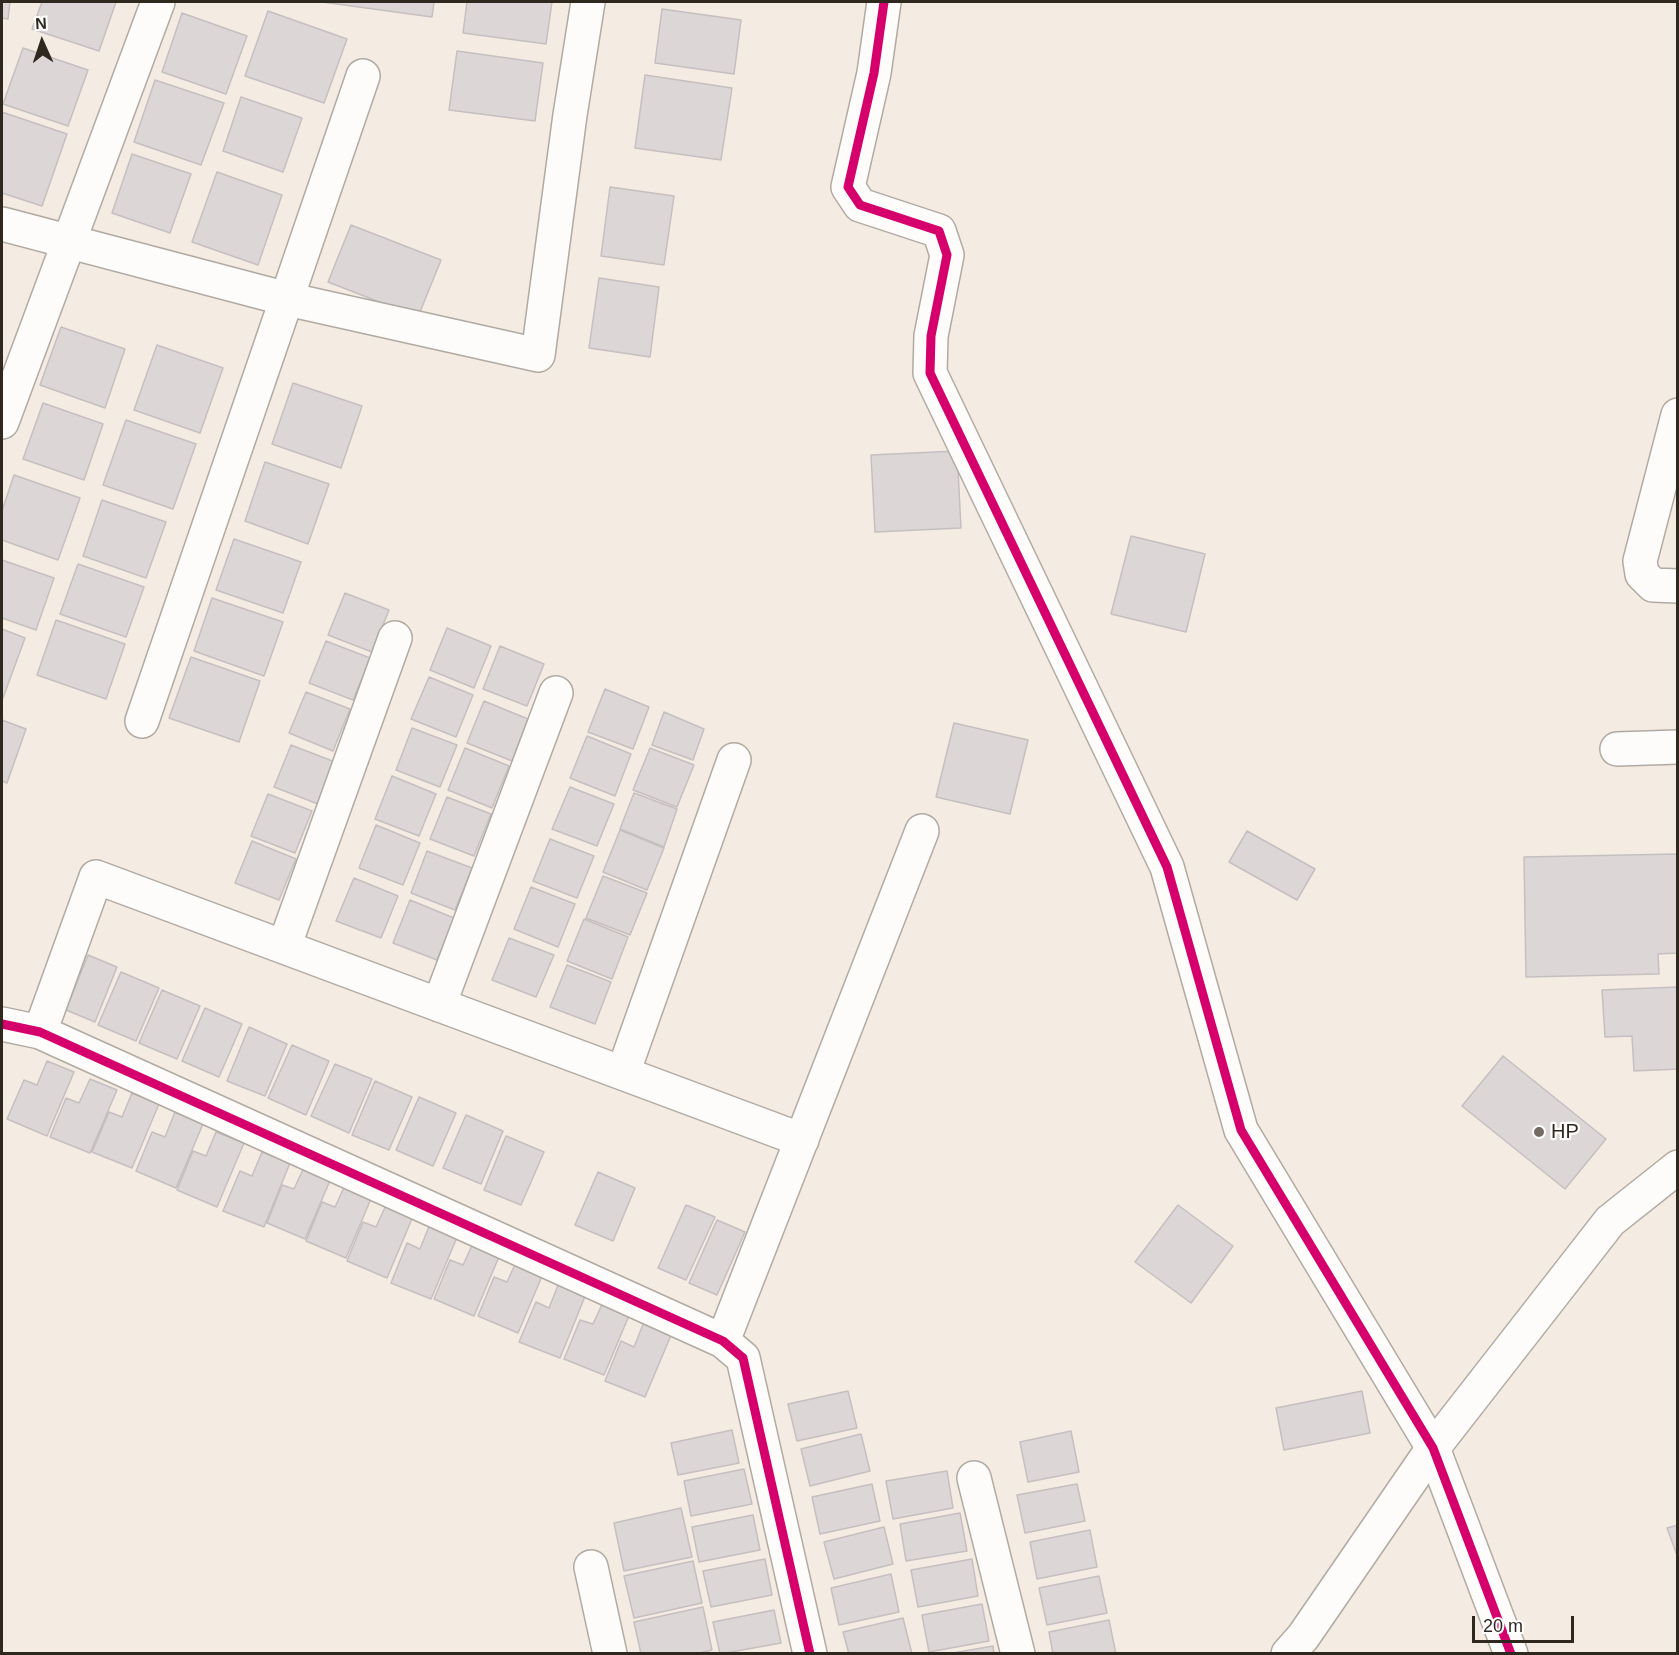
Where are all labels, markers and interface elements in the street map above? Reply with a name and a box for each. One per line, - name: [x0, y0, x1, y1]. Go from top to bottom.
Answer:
- north arrow: [12, 12, 72, 72]
- text: N: [35, 15, 47, 32]
- place label: HP: [1551, 1120, 1579, 1144]
- marker: HP: [1532, 1125, 1546, 1139]
- scale bar: [1475, 1604, 1577, 1642]
- text: 20 m: [1483, 1616, 1523, 1636]

